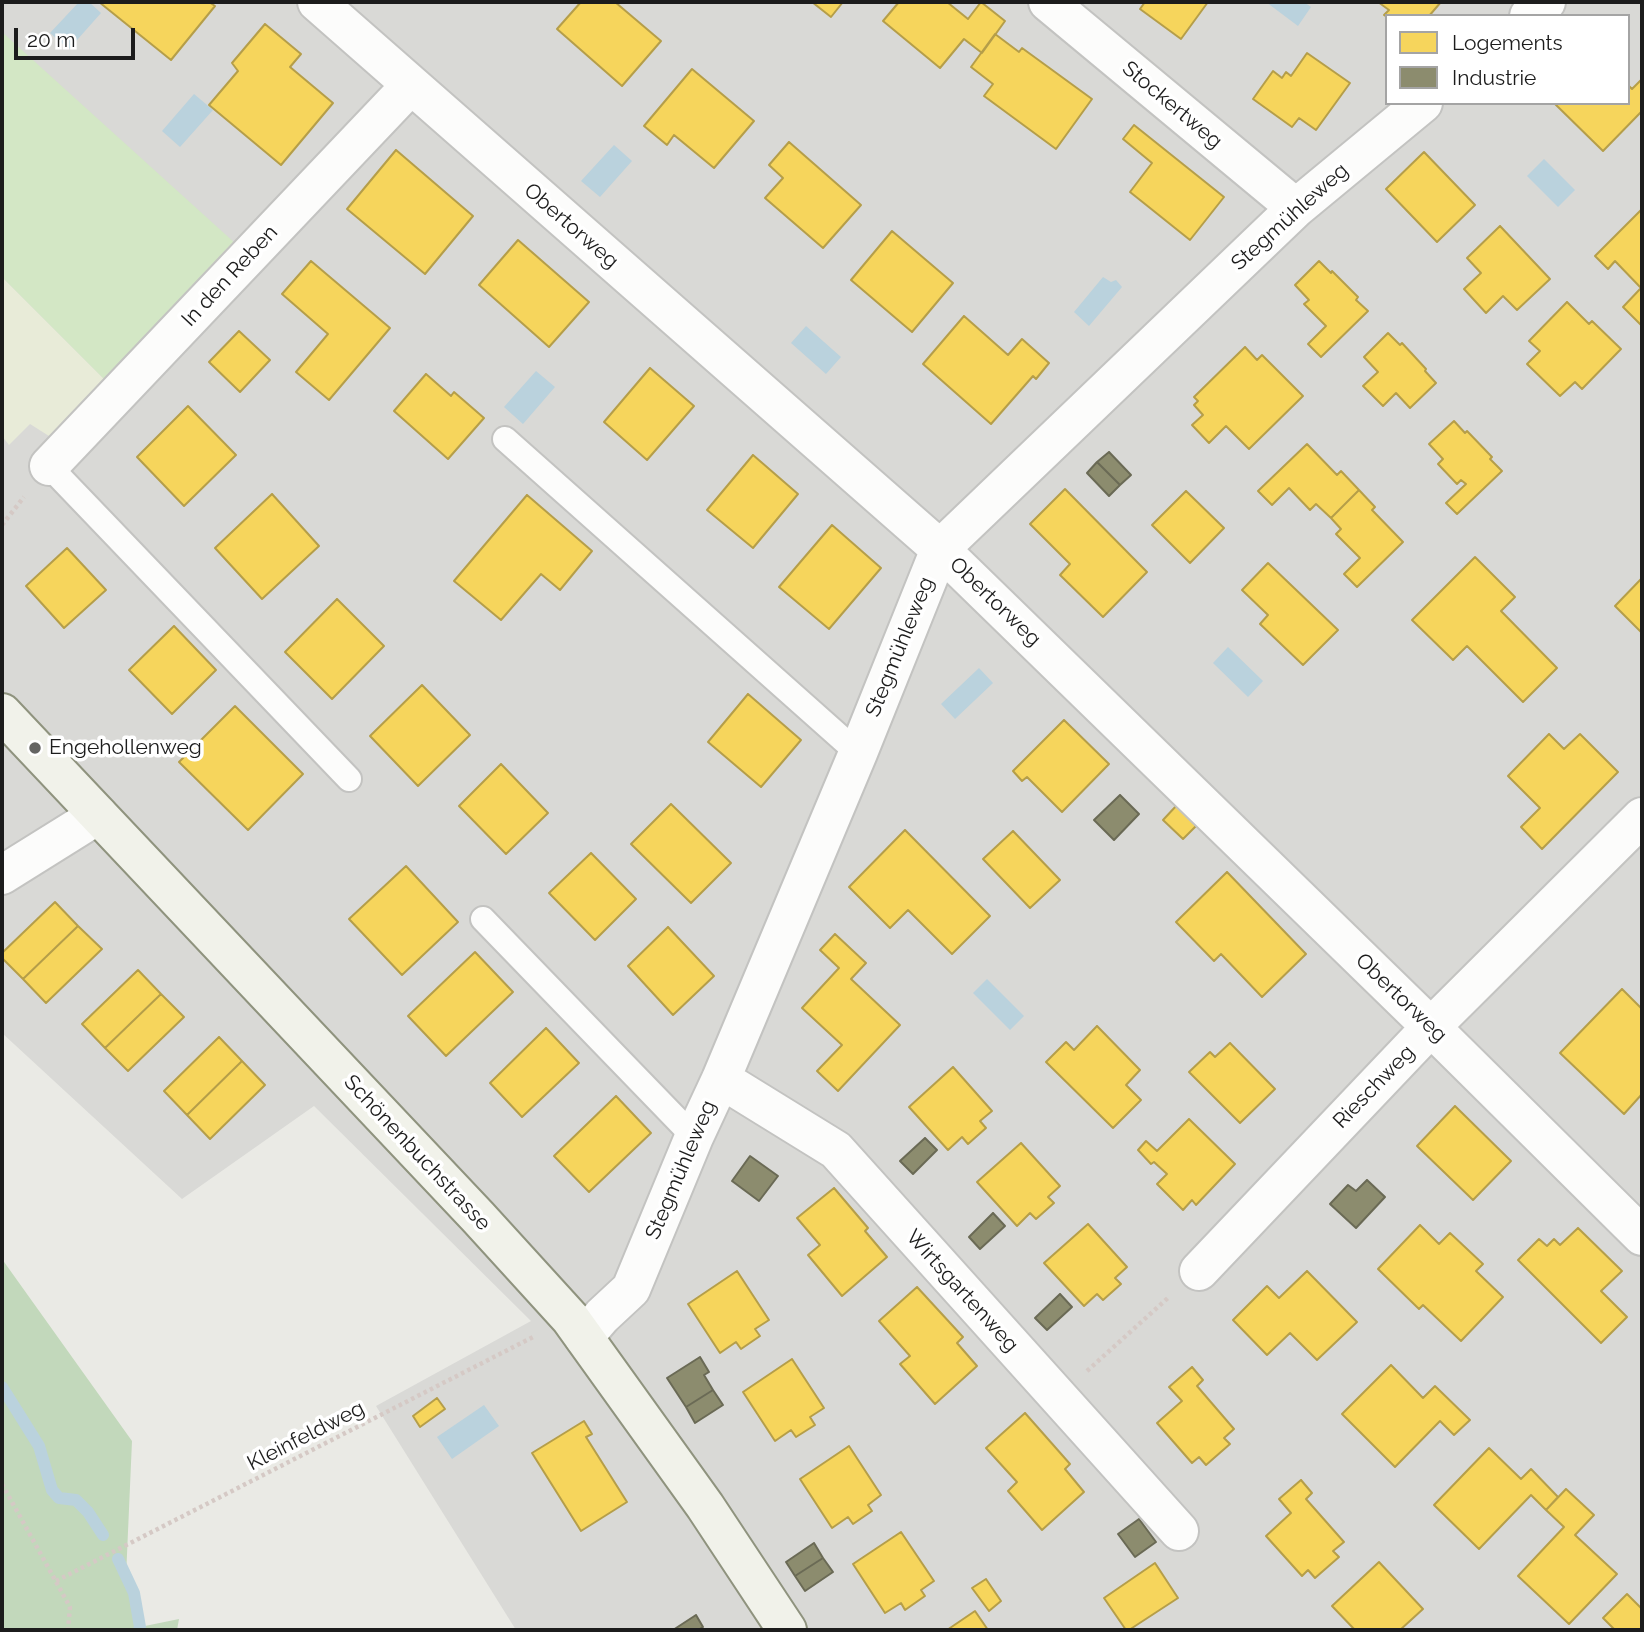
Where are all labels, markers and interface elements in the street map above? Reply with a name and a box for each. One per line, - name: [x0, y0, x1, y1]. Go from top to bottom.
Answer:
- scale bar: [18, 14, 138, 58]
- legend: [1385, 14, 1630, 105]
- text: 20 m: [27, 27, 75, 52]
- text: Logements: [1452, 30, 1563, 55]
- street label: Stockertweg: [1117, 56, 1227, 154]
- text: Industrie: [1452, 65, 1536, 90]
- street label: Stegmühleweg: [1226, 158, 1354, 276]
- street label: Obertorweg: [519, 178, 623, 274]
- street label: In den Reben: [177, 220, 283, 332]
- street label: Obertorweg: [944, 552, 1046, 652]
- street label: Stegmühleweg: [861, 573, 939, 721]
- place label: Engehollenweg: [49, 735, 202, 761]
- marker: Engehollenweg: [27, 740, 43, 756]
- street label: Obertorweg: [1350, 948, 1452, 1048]
- street label: Rieschweg: [1328, 1040, 1420, 1134]
- street label: Schönenbuchstrasse: [338, 1070, 496, 1236]
- street label: Stegmühleweg: [640, 1097, 722, 1243]
- street label: Wirtsgartenweg: [900, 1225, 1024, 1357]
- street label: Kleinfeldweg: [243, 1396, 369, 1476]

